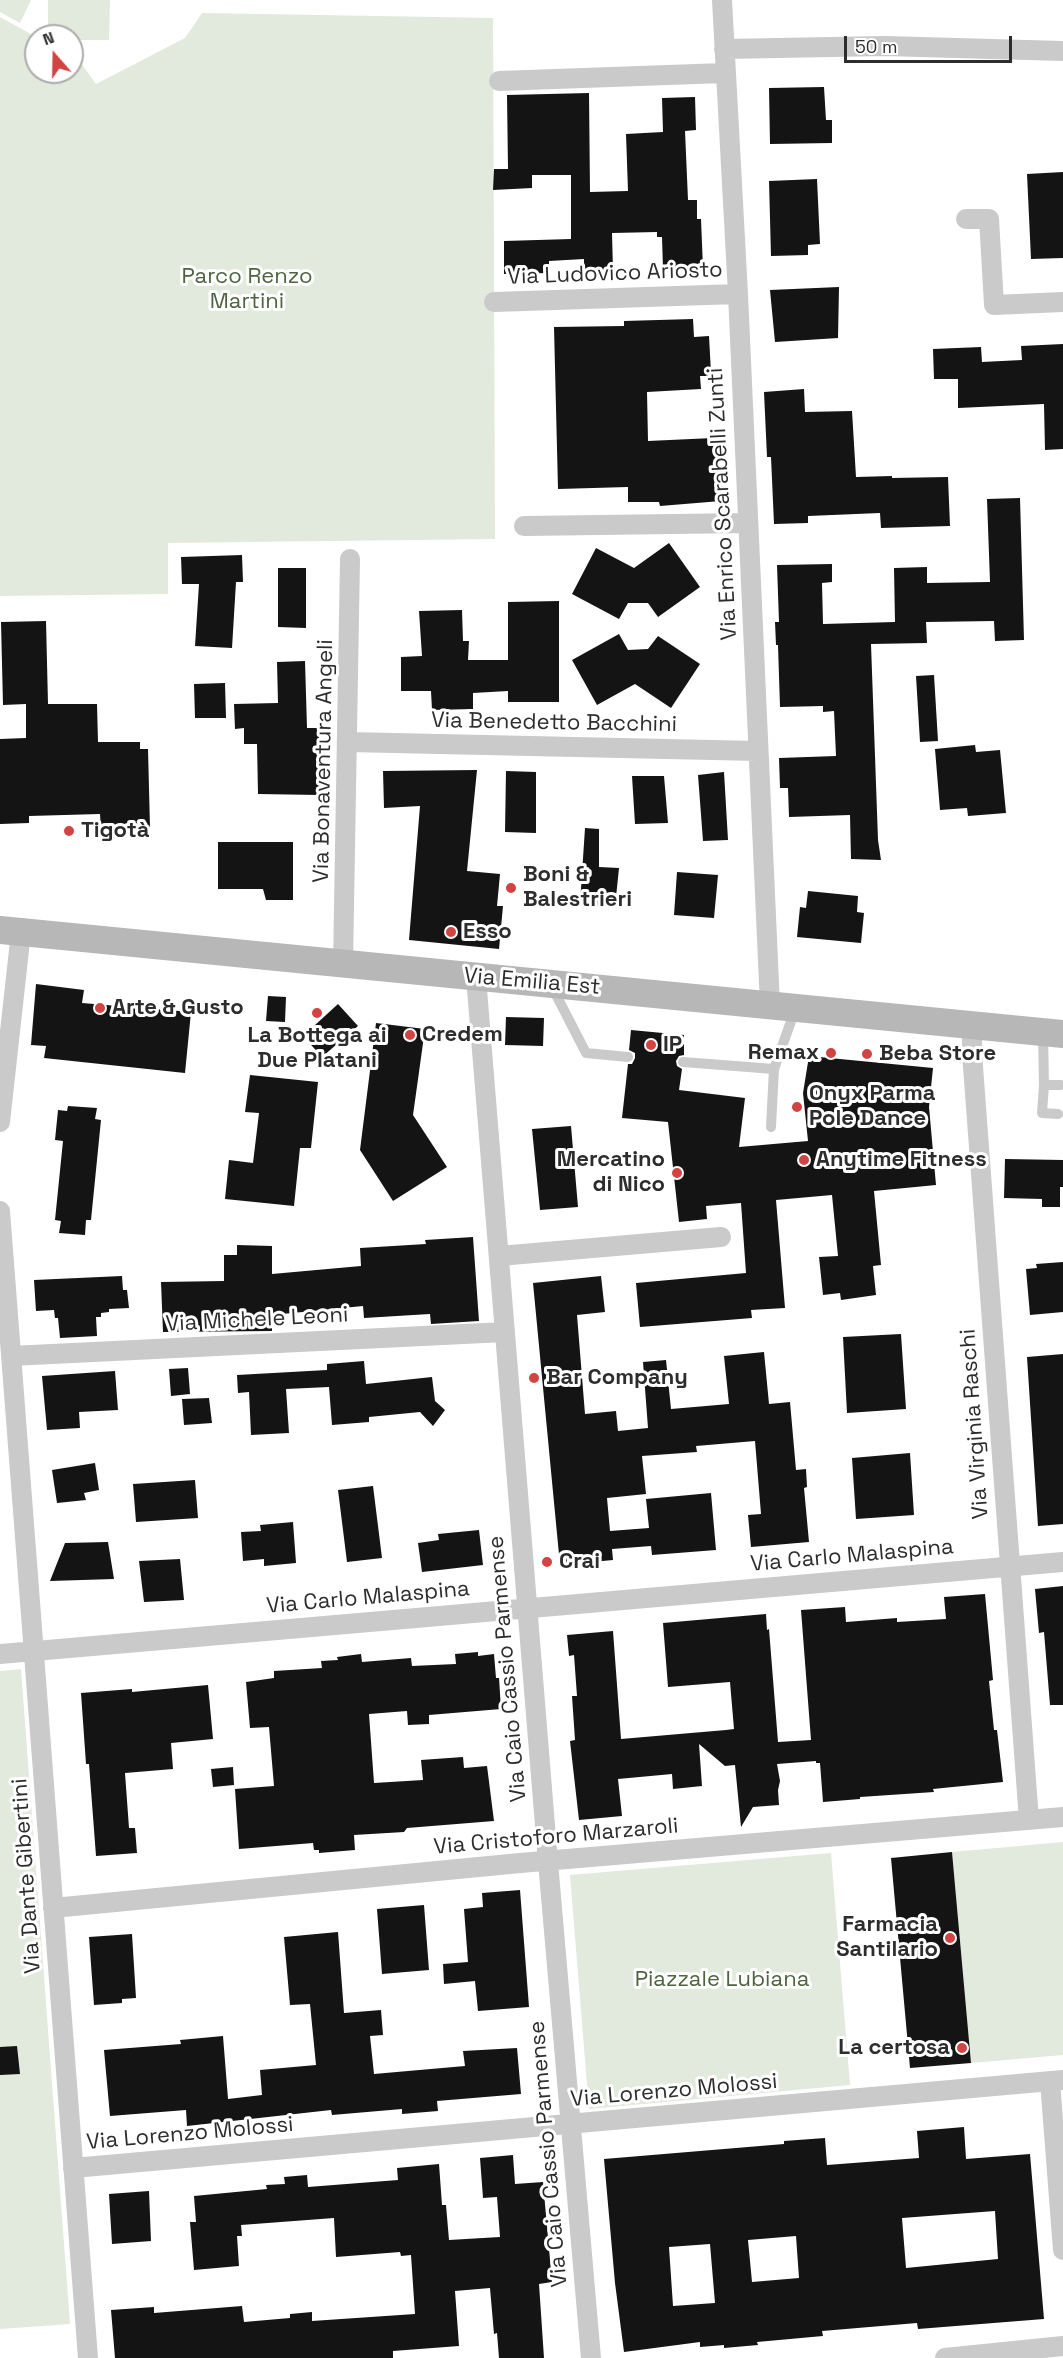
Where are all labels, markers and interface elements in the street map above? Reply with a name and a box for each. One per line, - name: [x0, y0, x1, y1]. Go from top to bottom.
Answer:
- north arrow: [24, 24, 84, 84]
- scale bar: [847, 24, 1015, 62]
- text: N: [40, 27, 57, 50]
- text: 50 m: [855, 35, 897, 58]
- street label: Via Ludovico Ariosto: [507, 257, 723, 291]
- park label: Parco Renzo Martini: [182, 264, 312, 316]
- street label: Via Enrico Scarabelli Zunti: [703, 367, 743, 641]
- street label: Via Bonaventura Angeli: [309, 639, 339, 883]
- street label: Via Benedetto Bacchini: [431, 708, 677, 738]
- place label: Tigotà: [81, 818, 149, 844]
- marker: Tigotà: [62, 824, 76, 838]
- place label: Boni & Balestrieri: [523, 862, 632, 914]
- marker: Boni & Balestrieri: [504, 881, 518, 895]
- place label: Esso: [463, 919, 512, 945]
- marker: Esso: [444, 925, 458, 939]
- street label: Via Emilia Est: [463, 963, 601, 1001]
- place label: Arte & Gusto: [112, 995, 244, 1021]
- marker: Arte & Gusto: [93, 1001, 107, 1015]
- marker: La Bottega ai Due Platani: [310, 1006, 324, 1020]
- place label: Credem: [422, 1022, 503, 1048]
- place label: La Bottega ai Due Platani: [247, 1023, 387, 1074]
- marker: Credem: [403, 1028, 417, 1042]
- place label: IP: [663, 1032, 682, 1058]
- marker: IP: [644, 1038, 658, 1052]
- place label: Remax: [748, 1040, 819, 1066]
- place label: Beba Store: [879, 1041, 996, 1067]
- marker: Remax: [824, 1046, 838, 1060]
- marker: Beba Store: [860, 1047, 874, 1061]
- place label: Onyx Parma Pole Dance: [809, 1081, 935, 1132]
- marker: Onyx Parma Pole Dance: [790, 1100, 804, 1114]
- place label: Mercatino di Nico: [557, 1147, 665, 1198]
- place label: Anytime Fitness: [816, 1147, 987, 1173]
- marker: Anytime Fitness: [797, 1153, 811, 1167]
- marker: Mercatino di Nico: [670, 1166, 684, 1180]
- street label: Via Michele Leoni: [165, 1302, 349, 1338]
- street label: Via Virginia Raschi: [955, 1328, 995, 1520]
- place label: Bar Company: [546, 1365, 688, 1391]
- marker: Bar Company: [527, 1371, 541, 1385]
- street label: Via Carlo Malaspina: [749, 1534, 955, 1578]
- street label: Via Caio Cassio Parmense: [483, 1535, 533, 1803]
- place label: Crai: [559, 1549, 600, 1575]
- marker: Crai: [540, 1555, 554, 1569]
- street label: Via Carlo Malaspina: [265, 1576, 471, 1620]
- street label: Via Dante Gibertini: [7, 1777, 47, 1975]
- street label: Via Cristoforo Marzaroli: [433, 1813, 679, 1861]
- place label: Farmacia Santilario: [836, 1912, 938, 1964]
- marker: Farmacia Santilario: [943, 1931, 957, 1945]
- park label: Piazzale Lubiana: [635, 1967, 809, 1993]
- street label: Via Caio Cassio Parmense: [524, 2020, 574, 2288]
- place label: La certosa: [838, 2035, 950, 2061]
- marker: La certosa: [955, 2041, 969, 2055]
- street label: Via Lorenzo Molossi: [569, 2069, 779, 2113]
- street label: Via Lorenzo Molossi: [85, 2112, 295, 2156]

